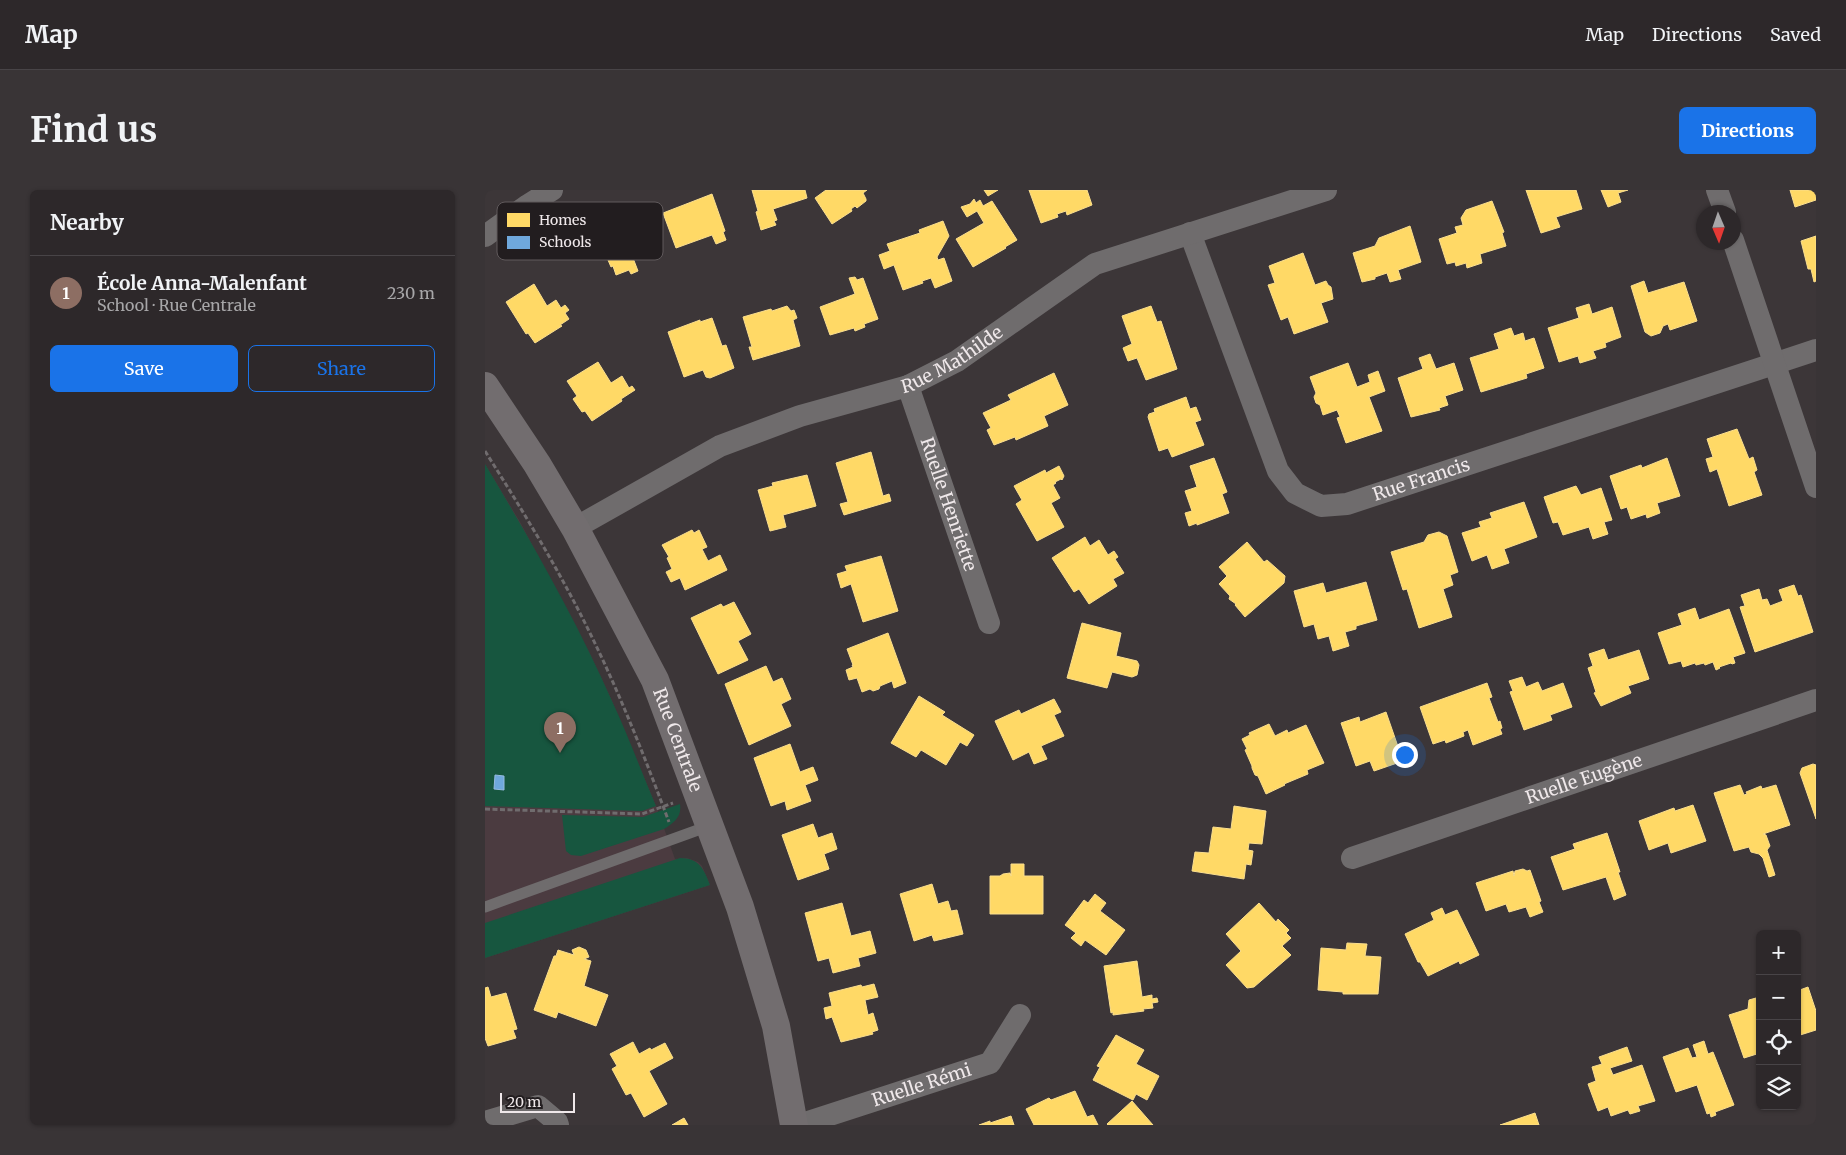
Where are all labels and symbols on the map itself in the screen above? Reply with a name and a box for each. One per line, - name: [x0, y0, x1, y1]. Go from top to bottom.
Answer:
- legend: [497, 202, 663, 260]
- north arrow: [1696, 205, 1741, 250]
- text: Homes: [539, 211, 586, 229]
- text: Schools: [539, 233, 592, 251]
- street label: Rue Mathilde: [898, 320, 1007, 398]
- street label: Ruelle Henriette: [915, 434, 982, 574]
- street label: Rue Francis: [1370, 452, 1473, 506]
- street label: Rue Centrale: [648, 684, 708, 795]
- pin: 1: [544, 712, 576, 753]
- your location: [1392, 742, 1418, 768]
- street label: Ruelle Eugène: [1523, 748, 1645, 809]
- street label: Ruelle Rémi: [869, 1058, 974, 1112]
- scale bar: [500, 1090, 575, 1113]

